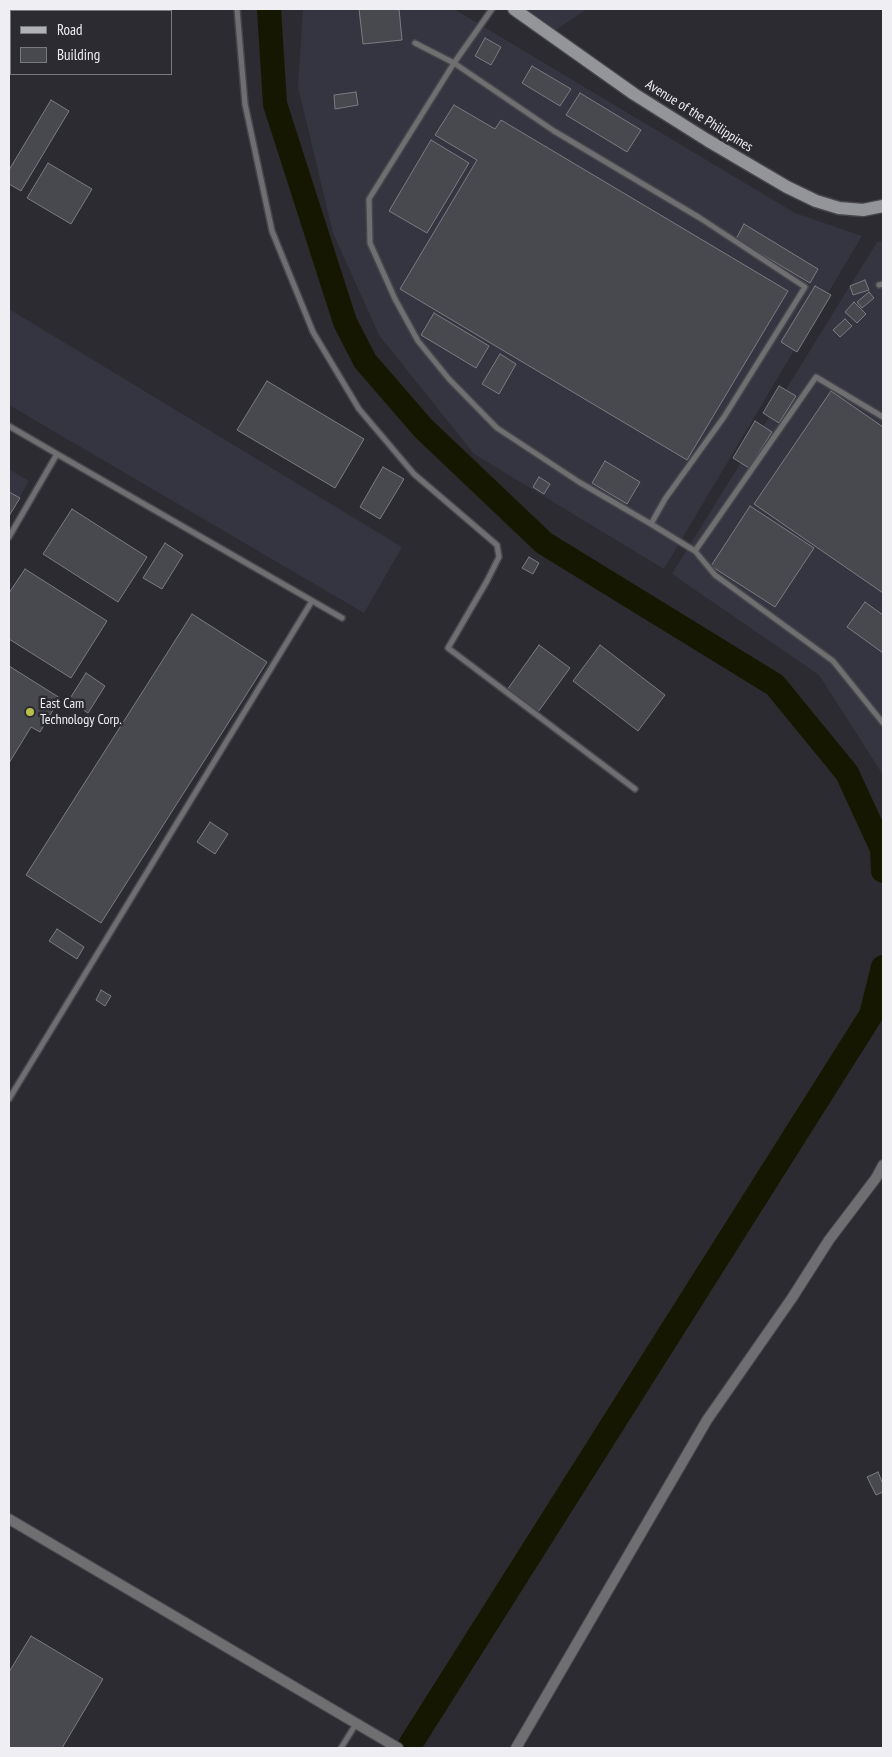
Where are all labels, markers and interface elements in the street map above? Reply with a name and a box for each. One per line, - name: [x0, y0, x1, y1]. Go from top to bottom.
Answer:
- legend: [10, 10, 172, 75]
- text: Road: [57, 20, 83, 39]
- text: Building: [57, 45, 100, 64]
- street label: Avenue of the Philippines: [642, 76, 756, 156]
- place label: East Cam Technology Corp.: [40, 696, 122, 729]
- marker: East Cam Technology Corp.: [24, 706, 36, 718]

